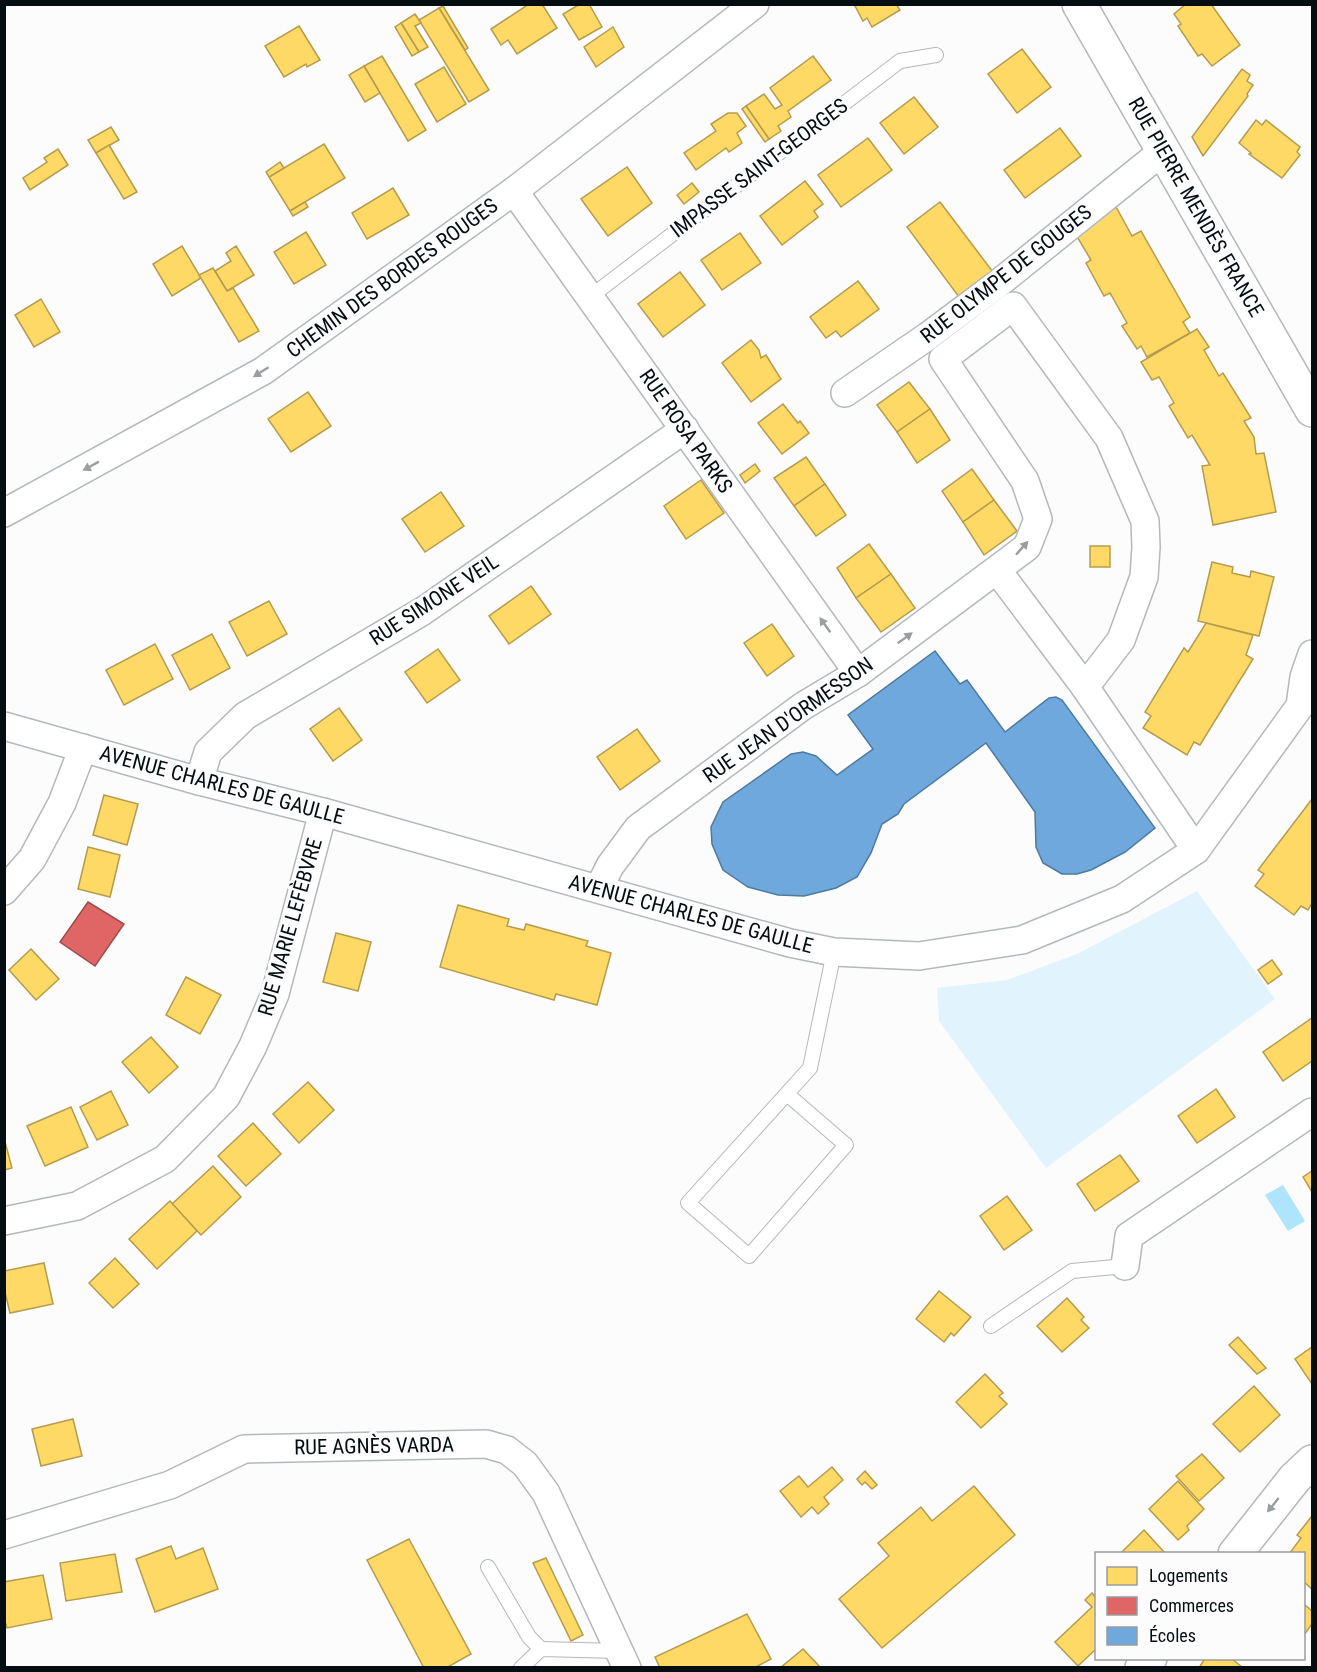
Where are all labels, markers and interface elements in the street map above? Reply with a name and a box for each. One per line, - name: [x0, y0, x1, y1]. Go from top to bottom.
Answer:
- street label: IMPASSE SAINT-GEORGES: [666, 93, 852, 242]
- street label: RUE PIERRE MENDÈS FRANCE: [1123, 93, 1269, 321]
- street label: CHEMIN DES BORDES ROUGES: [282, 193, 502, 363]
- street label: RUE OLYMPE DE GOUGES: [916, 200, 1096, 348]
- street label: RUE ROSA PARKS: [634, 364, 738, 498]
- one-way arrow: [253, 366, 269, 377]
- one-way arrow: [82, 461, 99, 471]
- one-way arrow: [1016, 541, 1029, 556]
- street label: RUE SIMONE VEIL: [365, 549, 503, 651]
- one-way arrow: [819, 617, 831, 632]
- one-way arrow: [896, 632, 912, 644]
- street label: RUE JEAN D'ORMESSON: [698, 652, 878, 788]
- street label: AVENUE CHARLES DE GAULLE: [97, 741, 347, 829]
- street label: RUE MARIE LEFÈBVRE: [253, 835, 327, 1019]
- street label: AVENUE CHARLES DE GAULLE: [566, 870, 816, 958]
- street label: RUE AGNÈS VARDA: [294, 1433, 454, 1459]
- one-way arrow: [1267, 1497, 1280, 1513]
- legend: [1095, 1552, 1305, 1660]
- text: Logements: [1149, 1565, 1228, 1586]
- text: Commerces: [1149, 1595, 1234, 1616]
- text: Écoles: [1149, 1625, 1196, 1646]

